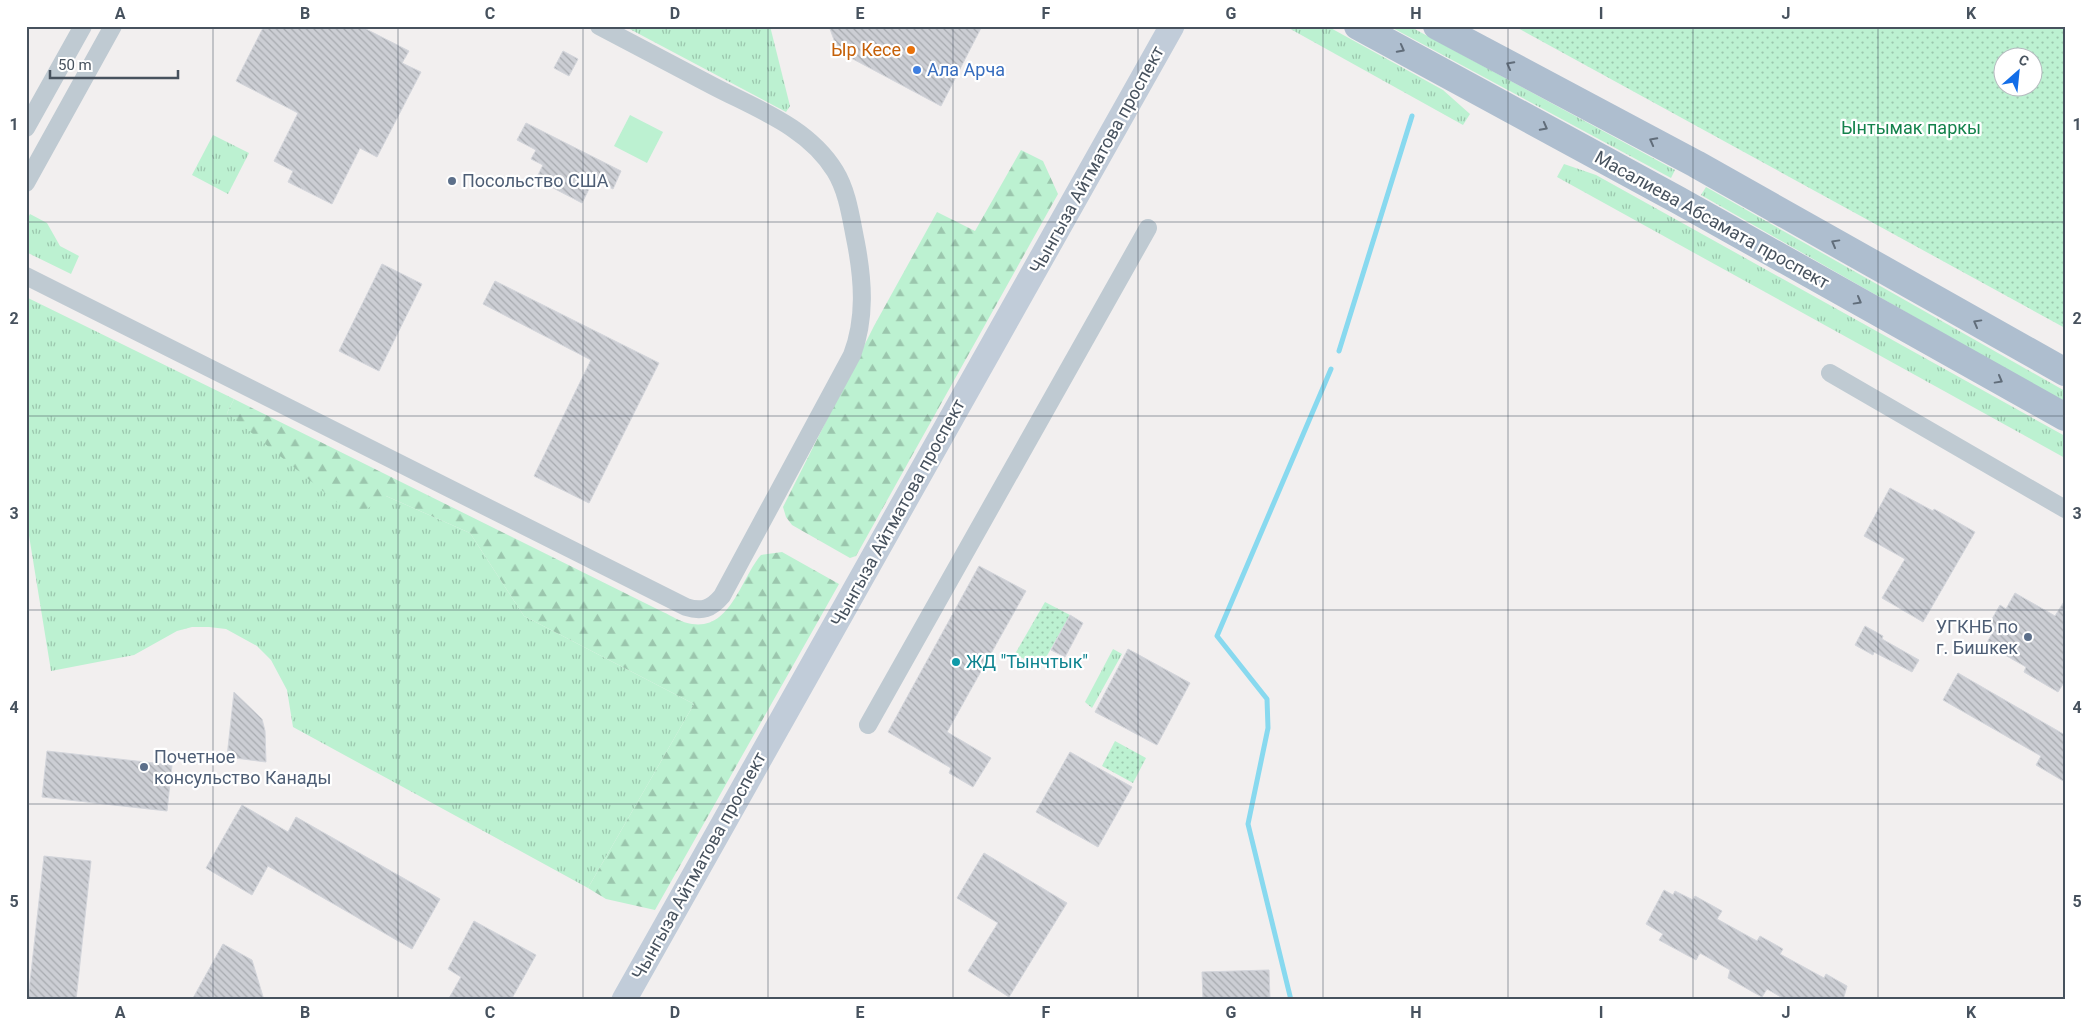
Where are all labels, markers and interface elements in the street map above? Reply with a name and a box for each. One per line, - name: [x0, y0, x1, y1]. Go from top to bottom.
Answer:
- text: A: [115, 4, 126, 23]
- text: B: [300, 4, 310, 23]
- text: C: [485, 4, 495, 23]
- text: D: [670, 4, 680, 23]
- text: E: [856, 4, 865, 23]
- text: F: [1042, 4, 1051, 23]
- text: G: [1226, 4, 1237, 23]
- text: H: [1410, 4, 1422, 23]
- text: I: [1599, 4, 1603, 23]
- text: J: [1782, 4, 1790, 23]
- text: K: [1966, 4, 1977, 23]
- place label: Ыр Кесе: [831, 39, 901, 60]
- street label: Чынгыза Айтматова проспект: [1025, 42, 1168, 277]
- one-way arrow: [1395, 43, 1404, 53]
- marker: Ыр Кесе: [905, 44, 917, 56]
- scale bar: [50, 48, 178, 80]
- north arrow: [1994, 48, 2044, 98]
- text: С: [2016, 51, 2032, 70]
- text: 50 m: [58, 56, 92, 74]
- place label: Ала Арча: [927, 59, 1005, 80]
- one-way arrow: [1506, 61, 1515, 71]
- marker: Ала Арча: [911, 64, 923, 76]
- text: 1: [9, 115, 19, 134]
- text: 1: [2072, 115, 2082, 134]
- park label: Ынтымак паркы: [1841, 117, 1981, 138]
- one-way arrow: [1538, 121, 1547, 131]
- one-way arrow: [1650, 137, 1659, 147]
- street label: Масалиева Абсамата проспект: [1591, 146, 1833, 293]
- place label: Посольство США: [462, 170, 609, 191]
- marker: Посольство США: [446, 175, 458, 187]
- one-way arrow: [1832, 239, 1841, 249]
- one-way arrow: [1852, 294, 1861, 304]
- text: 2: [9, 309, 19, 328]
- text: 2: [2072, 309, 2082, 328]
- one-way arrow: [1973, 319, 1982, 329]
- one-way arrow: [1994, 374, 2003, 384]
- street label: Чынгыза Айтматова проспект: [826, 395, 969, 630]
- text: 3: [9, 504, 19, 523]
- text: 3: [2072, 504, 2082, 523]
- place label: УГКНБ по г. Бишкек: [1936, 616, 2018, 658]
- marker: УГКНБ по г. Бишкек: [2022, 631, 2034, 643]
- place label: ЖД "Тынчтык": [966, 651, 1088, 672]
- marker: ЖД "Тынчтык": [950, 656, 962, 668]
- text: 4: [9, 698, 19, 717]
- text: 4: [2072, 698, 2082, 717]
- place label: Почетное консульство Канады: [154, 746, 331, 788]
- street label: Чынгыза Айтматова проспект: [627, 748, 770, 983]
- marker: Почетное консульство Канады: [138, 761, 150, 773]
- text: 5: [9, 892, 19, 911]
- text: 5: [2072, 892, 2082, 911]
- text: A: [115, 1003, 126, 1022]
- text: B: [300, 1003, 310, 1022]
- text: C: [485, 1003, 495, 1022]
- text: D: [670, 1003, 680, 1022]
- text: E: [856, 1003, 865, 1022]
- text: F: [1042, 1003, 1051, 1022]
- text: G: [1226, 1003, 1237, 1022]
- text: H: [1410, 1003, 1422, 1022]
- text: I: [1599, 1003, 1603, 1022]
- text: J: [1782, 1003, 1790, 1022]
- text: K: [1966, 1003, 1977, 1022]

